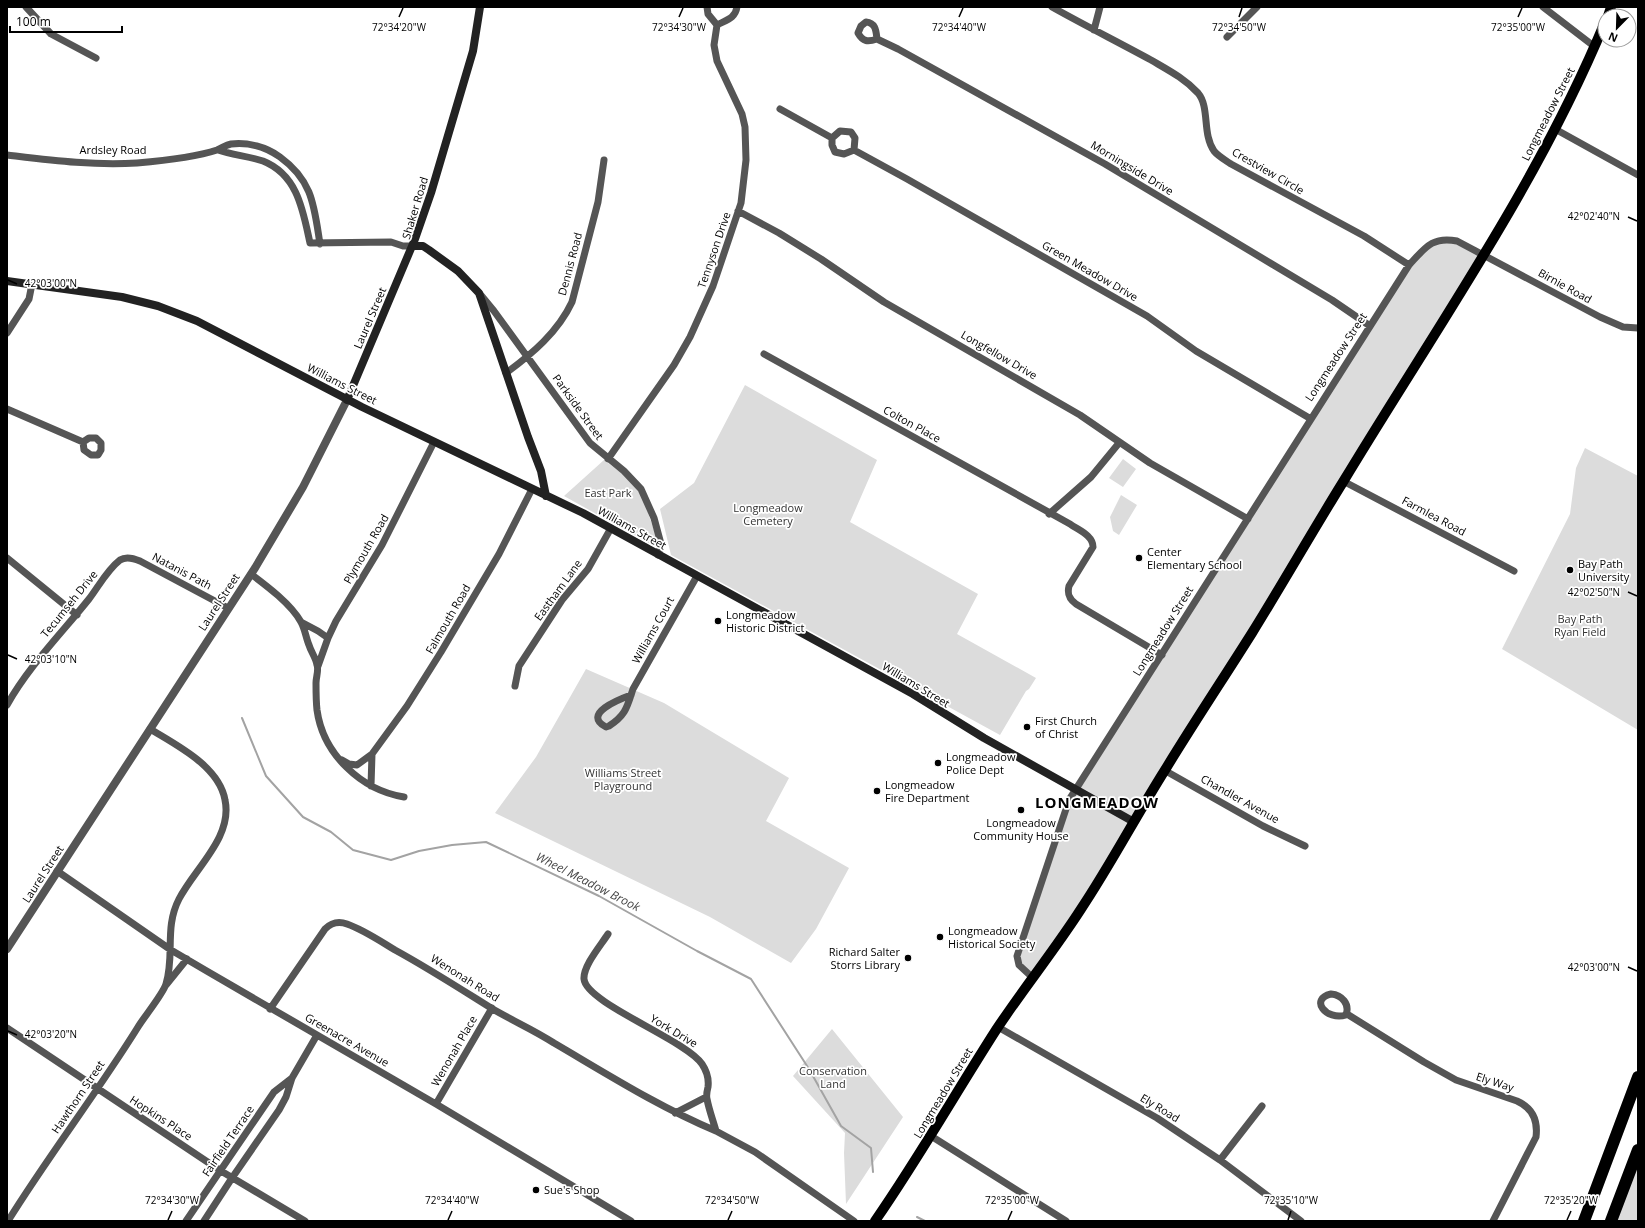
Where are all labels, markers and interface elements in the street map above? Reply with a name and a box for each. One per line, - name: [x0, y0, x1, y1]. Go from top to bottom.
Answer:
- scale bar: [10, 8, 122, 34]
- north arrow: [1597, 8, 1637, 48]
- text: 100 m: [16, 13, 51, 30]
- text: 72°34'20"W: [372, 20, 427, 34]
- text: 72°34'30"W: [652, 20, 707, 34]
- text: 72°34'40"W: [932, 20, 987, 34]
- text: 72°34'50"W: [1212, 20, 1267, 34]
- text: 72°35'00"W: [1491, 20, 1546, 34]
- text: N: [1606, 29, 1620, 46]
- street label: Longmeadow Street: [1517, 64, 1578, 163]
- street label: Morningside Drive: [1088, 137, 1176, 198]
- street label: Ardsley Road: [80, 142, 147, 157]
- street label: Crestview Circle: [1229, 144, 1307, 197]
- street label: Shaker Road: [398, 175, 431, 241]
- text: 42°02'40"N: [1568, 209, 1620, 223]
- street label: Tennyson Drive: [693, 210, 734, 290]
- street label: Dennis Road: [554, 231, 585, 297]
- street label: Green Meadow Drive: [1040, 237, 1141, 304]
- street label: Birnie Road: [1536, 265, 1595, 306]
- text: 42°03'00"N: [25, 276, 77, 290]
- street label: Laurel Street: [350, 285, 389, 351]
- street label: Longmeadow Street: [1301, 309, 1370, 404]
- street label: Longfellow Drive: [959, 327, 1040, 382]
- street label: Williams Street: [305, 360, 380, 408]
- street label: Parkside Street: [550, 371, 607, 443]
- street label: Colton Place: [881, 402, 944, 445]
- park label: East Park: [584, 485, 632, 500]
- street label: Farmlea Road: [1400, 492, 1469, 539]
- park label: Longmeadow Cemetery: [733, 500, 803, 528]
- street label: Williams Street: [595, 502, 669, 553]
- street label: Plymouth Road: [340, 511, 392, 586]
- place label: Center Elementary School: [1147, 544, 1242, 572]
- street label: Natanis Path: [150, 549, 215, 593]
- marker: Center Elementary School: [1134, 553, 1144, 563]
- street label: Eastham Lane: [530, 556, 585, 623]
- place label: Bay Path University: [1578, 556, 1630, 584]
- marker: Bay Path University: [1565, 565, 1575, 575]
- street label: Tecumseh Drive: [37, 567, 100, 640]
- street label: Laurel Street: [194, 570, 243, 633]
- street label: Falmouth Road: [422, 581, 474, 656]
- street label: Longmeadow Street: [1129, 583, 1196, 678]
- text: 42°02'50"N: [1568, 585, 1620, 599]
- street label: Williams Court: [628, 594, 677, 666]
- place label: Longmeadow Historic District: [726, 607, 805, 635]
- park label: Bay Path Ryan Field: [1554, 611, 1606, 639]
- marker: Longmeadow Historic District: [713, 616, 723, 626]
- text: 42°03'10"N: [25, 652, 77, 666]
- street label: Williams Street: [880, 658, 953, 711]
- place label: First Church of Christ: [1035, 713, 1097, 741]
- marker: First Church of Christ: [1022, 722, 1032, 732]
- place label: Longmeadow Police Dept: [946, 749, 1016, 777]
- marker: Longmeadow Police Dept: [933, 758, 943, 768]
- park label: Williams Street Playground: [585, 765, 661, 793]
- street label: Chandler Avenue: [1198, 771, 1282, 826]
- place label: Longmeadow Fire Department: [885, 777, 970, 805]
- marker: Longmeadow Fire Department: [872, 786, 882, 796]
- district label: LONGMEADOW: [1035, 792, 1159, 812]
- marker: Longmeadow Community House: [1016, 805, 1026, 815]
- place label: Longmeadow Community House: [973, 815, 1069, 843]
- street label: Laurel Street: [18, 842, 67, 905]
- water label: Wheel Meadow Brook: [533, 848, 644, 916]
- place label: Longmeadow Historical Society: [948, 923, 1036, 951]
- marker: Longmeadow Historical Society: [935, 932, 945, 942]
- place label: Richard Salter Storrs Library: [829, 944, 900, 972]
- street label: Wenonah Road: [428, 950, 502, 1005]
- marker: Richard Salter Storrs Library: [903, 953, 913, 963]
- text: 42°03'00"N: [1568, 960, 1620, 974]
- street label: Greenacre Avenue: [302, 1009, 392, 1070]
- street label: York Drive: [648, 1011, 701, 1051]
- street label: Wenonah Place: [427, 1013, 480, 1089]
- text: 42°03'20"N: [25, 1027, 77, 1041]
- street label: Longmeadow Street: [910, 1045, 976, 1141]
- street label: Hawthorn Street: [48, 1057, 108, 1136]
- park label: Conservation Land: [799, 1063, 867, 1091]
- street label: Ely Way: [1474, 1068, 1516, 1095]
- street label: Ely Road: [1138, 1090, 1183, 1125]
- street label: Hopkins Place: [127, 1092, 195, 1143]
- street label: Fairfield Terrace: [198, 1102, 257, 1179]
- place label: Sue's Shop: [544, 1182, 600, 1197]
- marker: Sue's Shop: [531, 1185, 541, 1195]
- text: 72°34'30"W: [145, 1193, 200, 1207]
- text: 72°34'40"W: [425, 1193, 480, 1207]
- text: 72°34'50"W: [705, 1193, 760, 1207]
- text: 72°35'00"W: [985, 1193, 1040, 1207]
- text: 72°35'10"W: [1264, 1193, 1319, 1207]
- text: 72°35'20"W: [1544, 1193, 1599, 1207]

